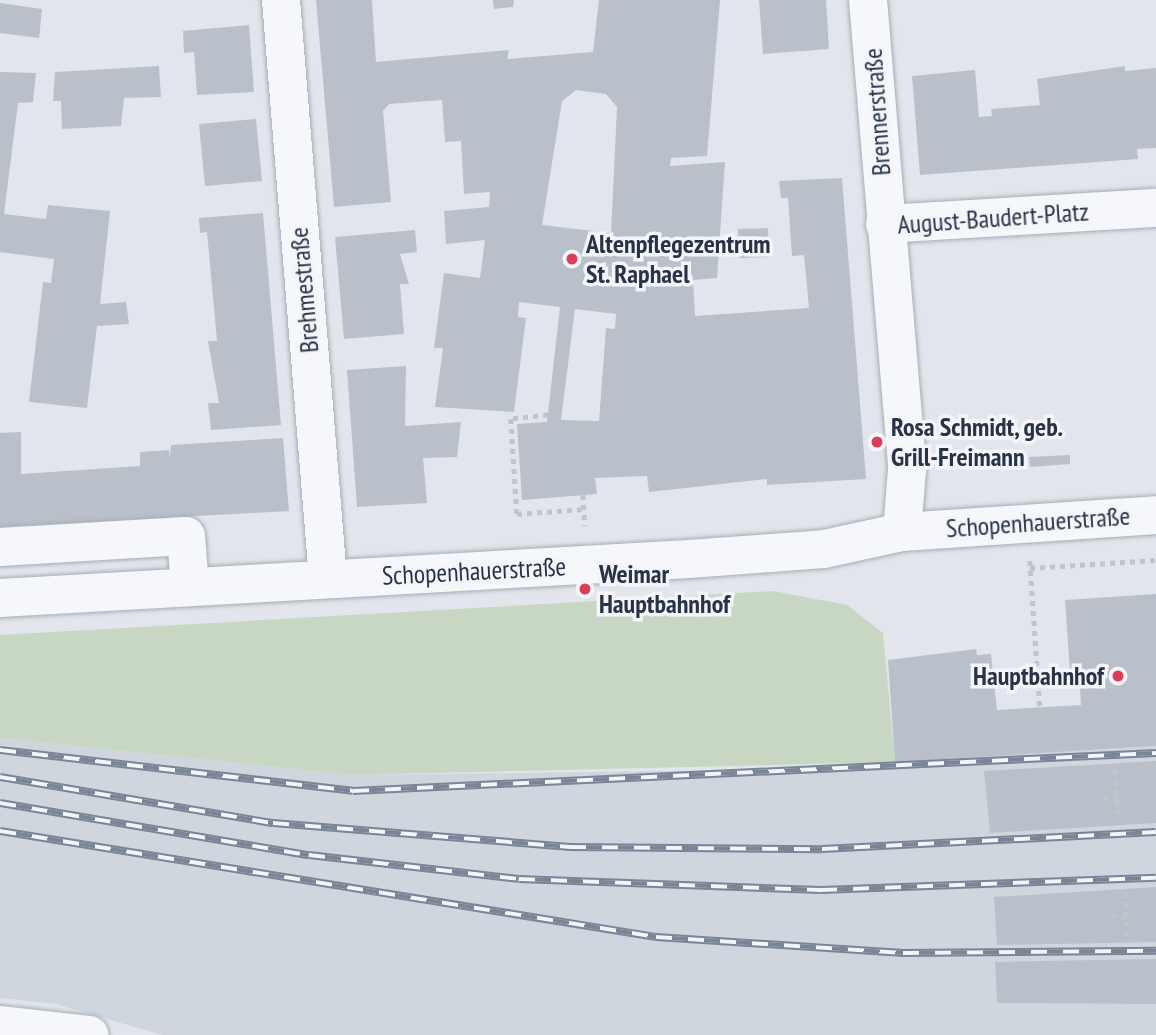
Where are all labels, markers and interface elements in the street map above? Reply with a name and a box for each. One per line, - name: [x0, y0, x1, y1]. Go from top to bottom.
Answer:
- street label: Brennerstraße: [857, 47, 897, 177]
- street label: August-Baudert-Platz: [896, 196, 1090, 240]
- street label: Brehmestraße: [283, 226, 325, 354]
- place label: Altenpflegezentrum St. Raphael: [586, 228, 770, 290]
- marker: Altenpflegezentrum St. Raphael: [564, 251, 580, 267]
- place label: Rosa Schmidt, geb. Grill-Freimann: [891, 411, 1065, 472]
- marker: Rosa Schmidt, geb. Grill-Freimann: [869, 434, 885, 450]
- street label: Schopenhauerstraße: [945, 500, 1131, 544]
- street label: Schopenhauerstraße: [381, 551, 567, 591]
- place label: Weimar Hauptbahnhof: [599, 558, 730, 620]
- marker: Weimar Hauptbahnhof: [577, 581, 593, 597]
- place label: Hauptbahnhof: [973, 660, 1104, 692]
- marker: Hauptbahnhof: [1110, 668, 1126, 684]

